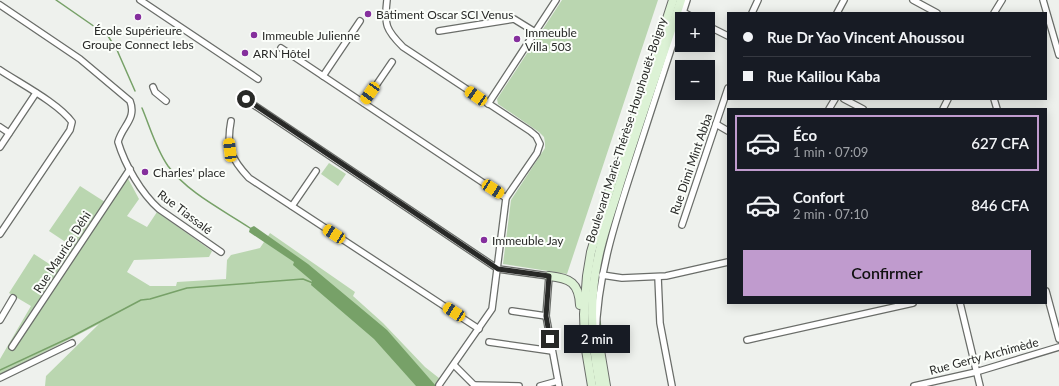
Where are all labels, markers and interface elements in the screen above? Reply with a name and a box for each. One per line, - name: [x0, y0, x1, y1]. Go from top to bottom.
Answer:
- place label: Bâtiment Oscar SCI Venus: [376, 7, 513, 22]
- marker: Bâtiment Oscar SCI Venus: [363, 9, 373, 19]
- marker: École Supérieure Groupe Connect Iebs: [133, 12, 143, 22]
- map controls: [675, 12, 715, 100]
- button: +: [675, 12, 715, 52]
- street label: Boulevard Marie-Thérèse Houphouët-Boigny: [582, 15, 670, 245]
- place label: École Supérieure Groupe Connect Iebs: [82, 23, 194, 52]
- place label: Immeuble Villa 503: [525, 25, 577, 54]
- place label: Immeuble Julienne: [262, 28, 360, 43]
- text: Rue Dr Yao Vincent Ahoussou: [767, 28, 964, 46]
- marker: Immeuble Julienne: [249, 30, 259, 40]
- marker: Immeuble Villa 503: [512, 34, 522, 44]
- place label: ARN Hôtel: [253, 46, 310, 61]
- marker: ARN Hôtel: [240, 48, 250, 58]
- button: −: [675, 60, 715, 100]
- text: Rue Kalilou Kaba: [767, 67, 880, 85]
- car: [358, 80, 382, 106]
- car: [463, 84, 489, 108]
- route start: [237, 90, 255, 108]
- street label: Rue Dimi Mint Abba: [667, 111, 715, 217]
- icon: car: [745, 125, 781, 161]
- text: Éco: [793, 126, 817, 144]
- text: 627 CFA: [971, 134, 1029, 152]
- car: [223, 137, 237, 163]
- text: 1 min · 07:09: [793, 144, 868, 160]
- place label: Charles' place: [153, 165, 225, 180]
- marker: Charles' place: [140, 167, 150, 177]
- car: [480, 177, 506, 201]
- street label: Rue Tiassalé: [155, 187, 215, 237]
- icon: car: [745, 187, 781, 223]
- text: Confort: [793, 188, 845, 206]
- text: 846 CFA: [971, 196, 1029, 214]
- text: 2 min · 07:10: [793, 206, 868, 222]
- street label: Rue Maurice Déhi: [30, 208, 94, 296]
- car: [321, 222, 347, 246]
- place label: Immeuble Jay: [492, 233, 564, 248]
- marker: Immeuble Jay: [479, 235, 489, 245]
- button: Confirmer: [743, 250, 1031, 296]
- car: [441, 300, 467, 324]
- callout: 2 min: [564, 325, 630, 353]
- route end: [541, 330, 559, 348]
- text: 2 min: [581, 331, 613, 347]
- street label: Rue Gerty Archimède: [928, 334, 1040, 378]

